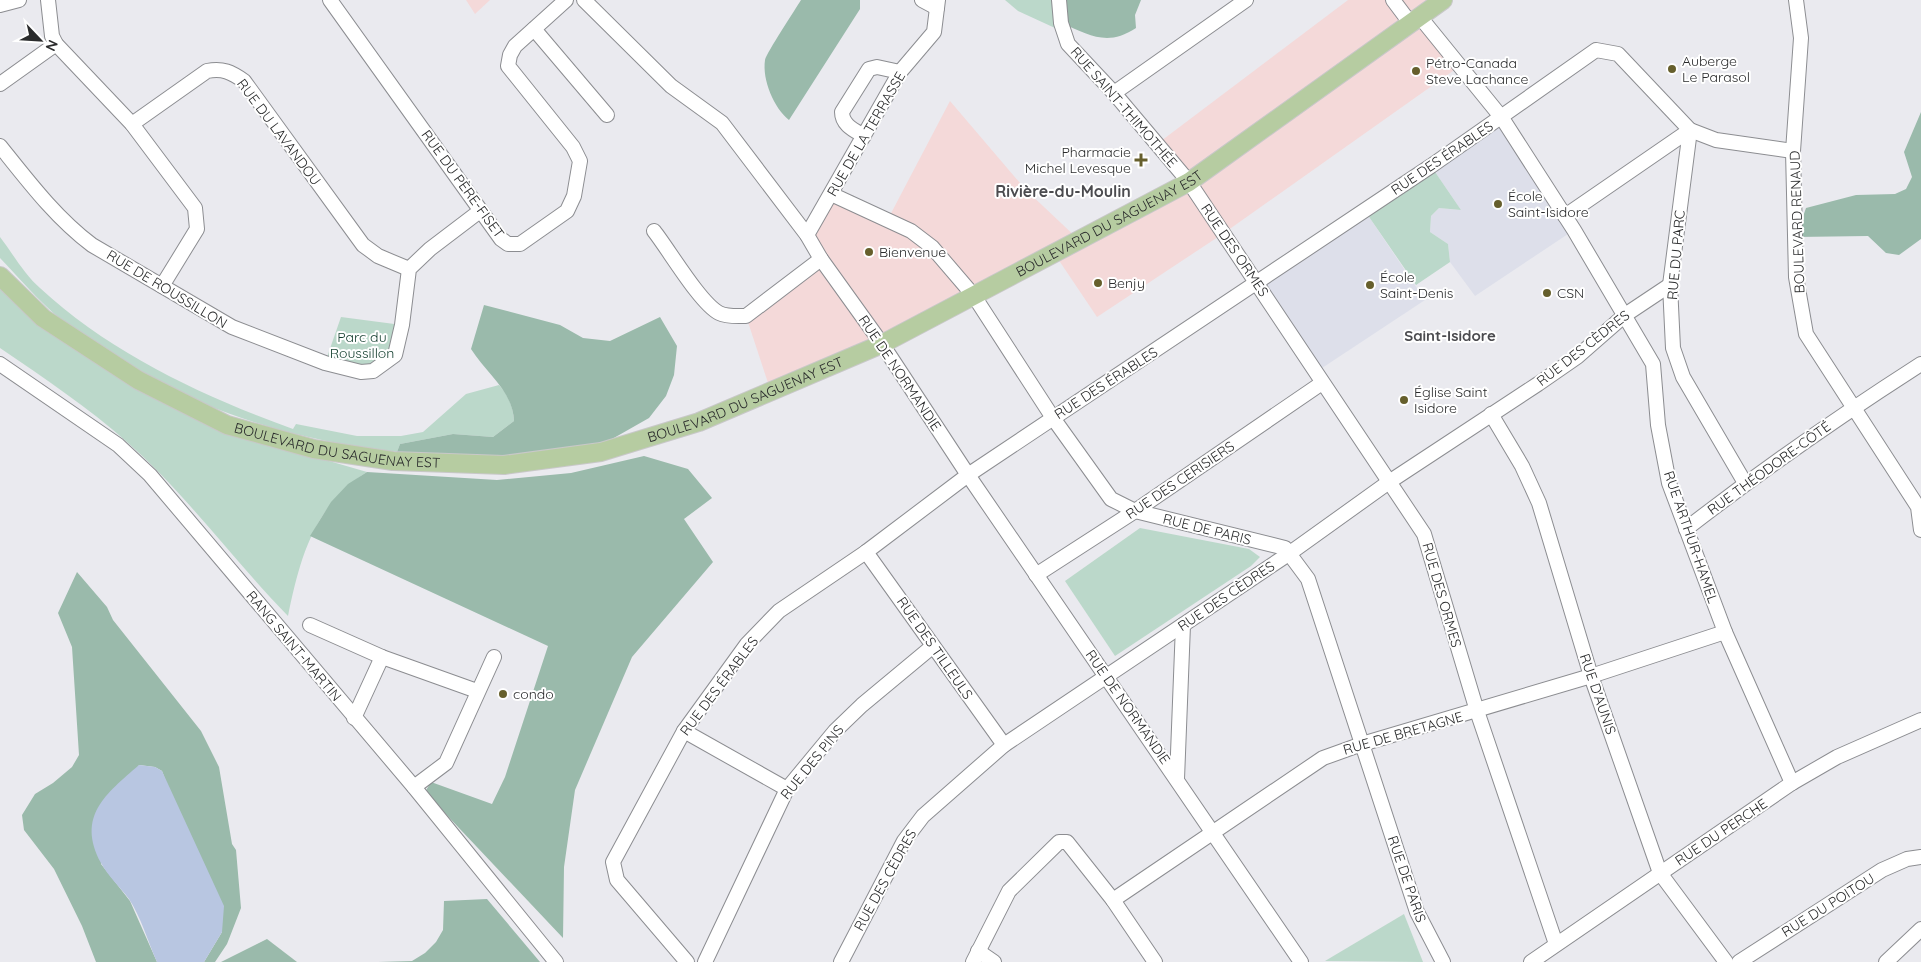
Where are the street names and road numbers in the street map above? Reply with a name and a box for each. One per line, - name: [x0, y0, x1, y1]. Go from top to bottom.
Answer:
- street label: RUE SAINT-THIMOTHÉE: [1067, 43, 1181, 171]
- street label: RUE DE LA TERRASSE: [823, 68, 909, 200]
- street label: RUE DU LAVANDOU: [233, 75, 325, 189]
- street label: RUE DES ÉRABLES: [1387, 117, 1497, 199]
- street label: RUE DU PÈRE-FISET: [418, 126, 508, 242]
- street label: BOULEVARD RENAUD: [1786, 150, 1808, 294]
- street label: BOULEVARD DU SAGUENAY EST: [1013, 166, 1206, 281]
- street label: RUE DES ORMES: [1197, 200, 1273, 300]
- street label: RUE DU PARC: [1663, 209, 1689, 301]
- street label: RUE DE ROUSSILLON: [103, 246, 231, 332]
- street label: RUE DES CÈDRES: [1533, 306, 1633, 390]
- street label: RUE DE NORMANDIE: [855, 312, 945, 434]
- street label: RUE DES ÉRABLES: [1051, 343, 1161, 423]
- street label: BOULEVARD DU SAGUENAY EST: [645, 353, 846, 446]
- street label: RUE THÉODORE-CÔTÉ: [1704, 417, 1834, 519]
- street label: BOULEVARD DU SAGUENAY EST: [232, 418, 441, 472]
- street label: RUE DES CERISIERS: [1122, 437, 1238, 523]
- street label: RUE ARTHUR-HAMEL: [1660, 468, 1722, 606]
- street label: RUE DE PARIS: [1161, 509, 1253, 549]
- street label: RUE DES ORMES: [1418, 540, 1466, 650]
- street label: RUE DES CÈDRES: [1174, 557, 1278, 635]
- street label: RANG SAINT-MARTIN: [243, 587, 345, 705]
- street label: RUE DES TILLEULS: [893, 593, 977, 703]
- street label: RUE DES ÉRABLES: [676, 633, 762, 739]
- street label: RUE DE NORMANDIE: [1082, 646, 1174, 768]
- street label: RUE D'AUNIS: [1576, 651, 1620, 737]
- street label: RUE DE BRETAGNE: [1341, 707, 1465, 759]
- street label: RUE DES PINS: [776, 721, 848, 803]
- street label: RUE DU PERCHE: [1671, 794, 1771, 870]
- street label: RUE DES CÈDRES: [850, 826, 920, 934]
- street label: RUE DE PARIS: [1384, 833, 1430, 925]
- street label: RUE DU POITOU: [1778, 869, 1878, 941]

